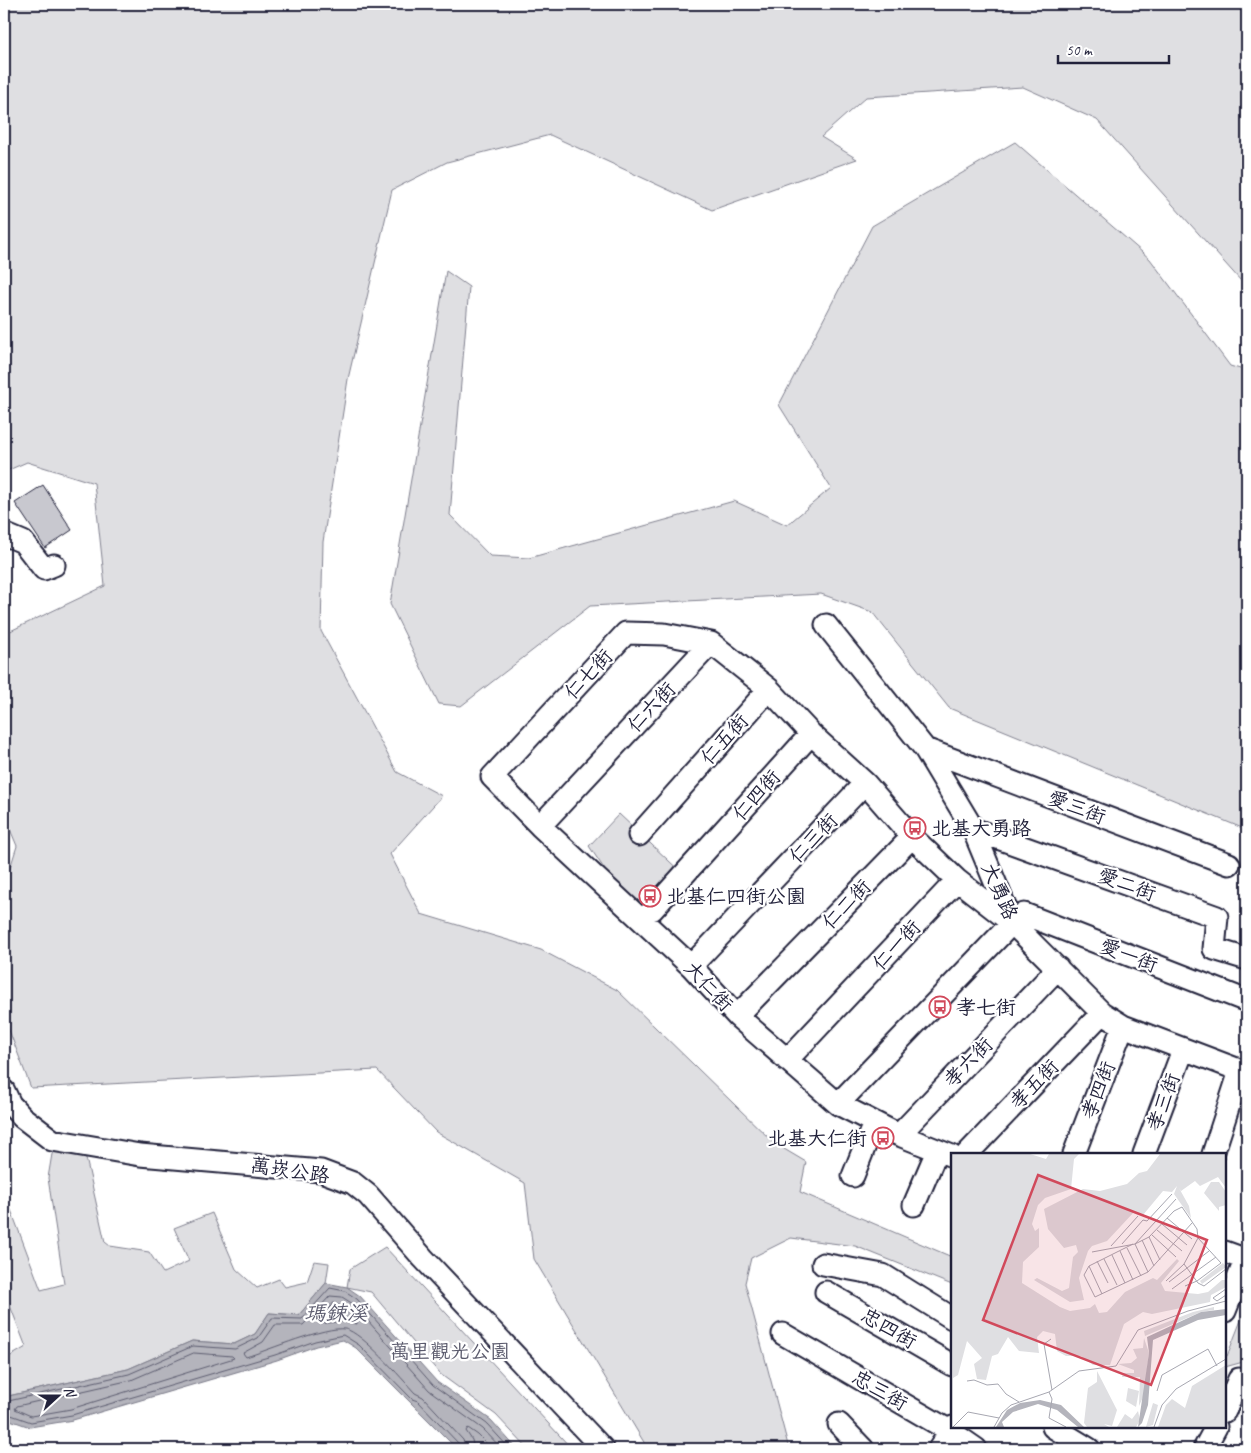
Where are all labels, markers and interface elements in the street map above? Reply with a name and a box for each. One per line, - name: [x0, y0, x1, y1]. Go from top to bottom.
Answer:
- scale bar: [1058, 32, 1170, 64]
- text: 50 m: [1066, 41, 1093, 60]
- street label: 仁七街: [559, 644, 618, 705]
- street label: 仁六街: [622, 677, 681, 738]
- street label: 仁五街: [695, 709, 754, 770]
- street label: 仁四街: [727, 765, 786, 826]
- street label: 愛三街: [1044, 785, 1109, 830]
- street label: 仁三街: [784, 808, 843, 869]
- bus stop icon: 北基大勇路: [903, 816, 927, 840]
- place label: 北基大勇路: [931, 816, 1032, 841]
- street label: 大勇路: [976, 859, 1024, 925]
- street label: 愛二街: [1094, 862, 1159, 906]
- street label: 仁二街: [817, 874, 876, 935]
- bus stop icon: 北基仁四街公園: [638, 884, 662, 908]
- place label: 北基仁四街公園: [666, 884, 806, 909]
- street label: 仁一街: [867, 915, 926, 976]
- street label: 愛一街: [1096, 933, 1161, 978]
- street label: 大仁街: [679, 956, 738, 1017]
- bus stop icon: 孝七街: [928, 995, 952, 1019]
- place label: 孝七街: [956, 995, 1016, 1020]
- street label: 孝六街: [939, 1032, 998, 1093]
- street label: 孝五街: [1005, 1054, 1064, 1115]
- street label: 孝四街: [1076, 1058, 1121, 1123]
- street label: 孝三街: [1141, 1070, 1185, 1135]
- place label: 北基大仁街: [767, 1126, 867, 1151]
- bus stop icon: 北基大仁街: [871, 1126, 895, 1150]
- street label: 萬崁公路: [249, 1153, 332, 1189]
- inset map: [951, 1153, 1226, 1428]
- water label: 瑪鋉溪: [305, 1300, 368, 1326]
- street label: 忠四街: [857, 1303, 921, 1354]
- park label: 萬里觀光公園: [390, 1339, 510, 1364]
- street label: 忠三街: [848, 1365, 912, 1416]
- north arrow: [32, 1370, 82, 1420]
- text: N: [60, 1384, 80, 1401]

